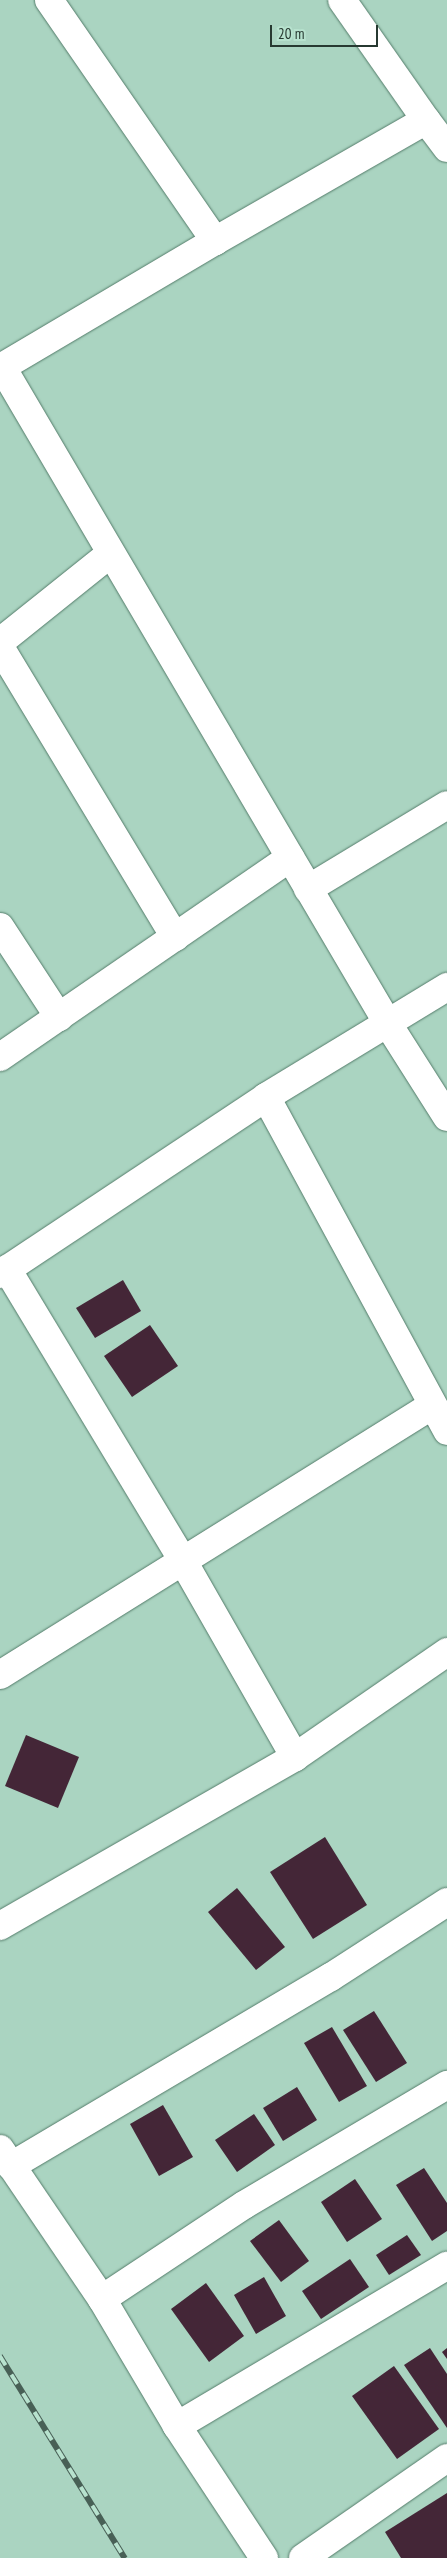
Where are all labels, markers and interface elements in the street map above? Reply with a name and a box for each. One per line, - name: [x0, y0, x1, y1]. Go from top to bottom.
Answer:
- scale bar: [272, 15, 380, 47]
- text: 20 m: [278, 24, 304, 43]

